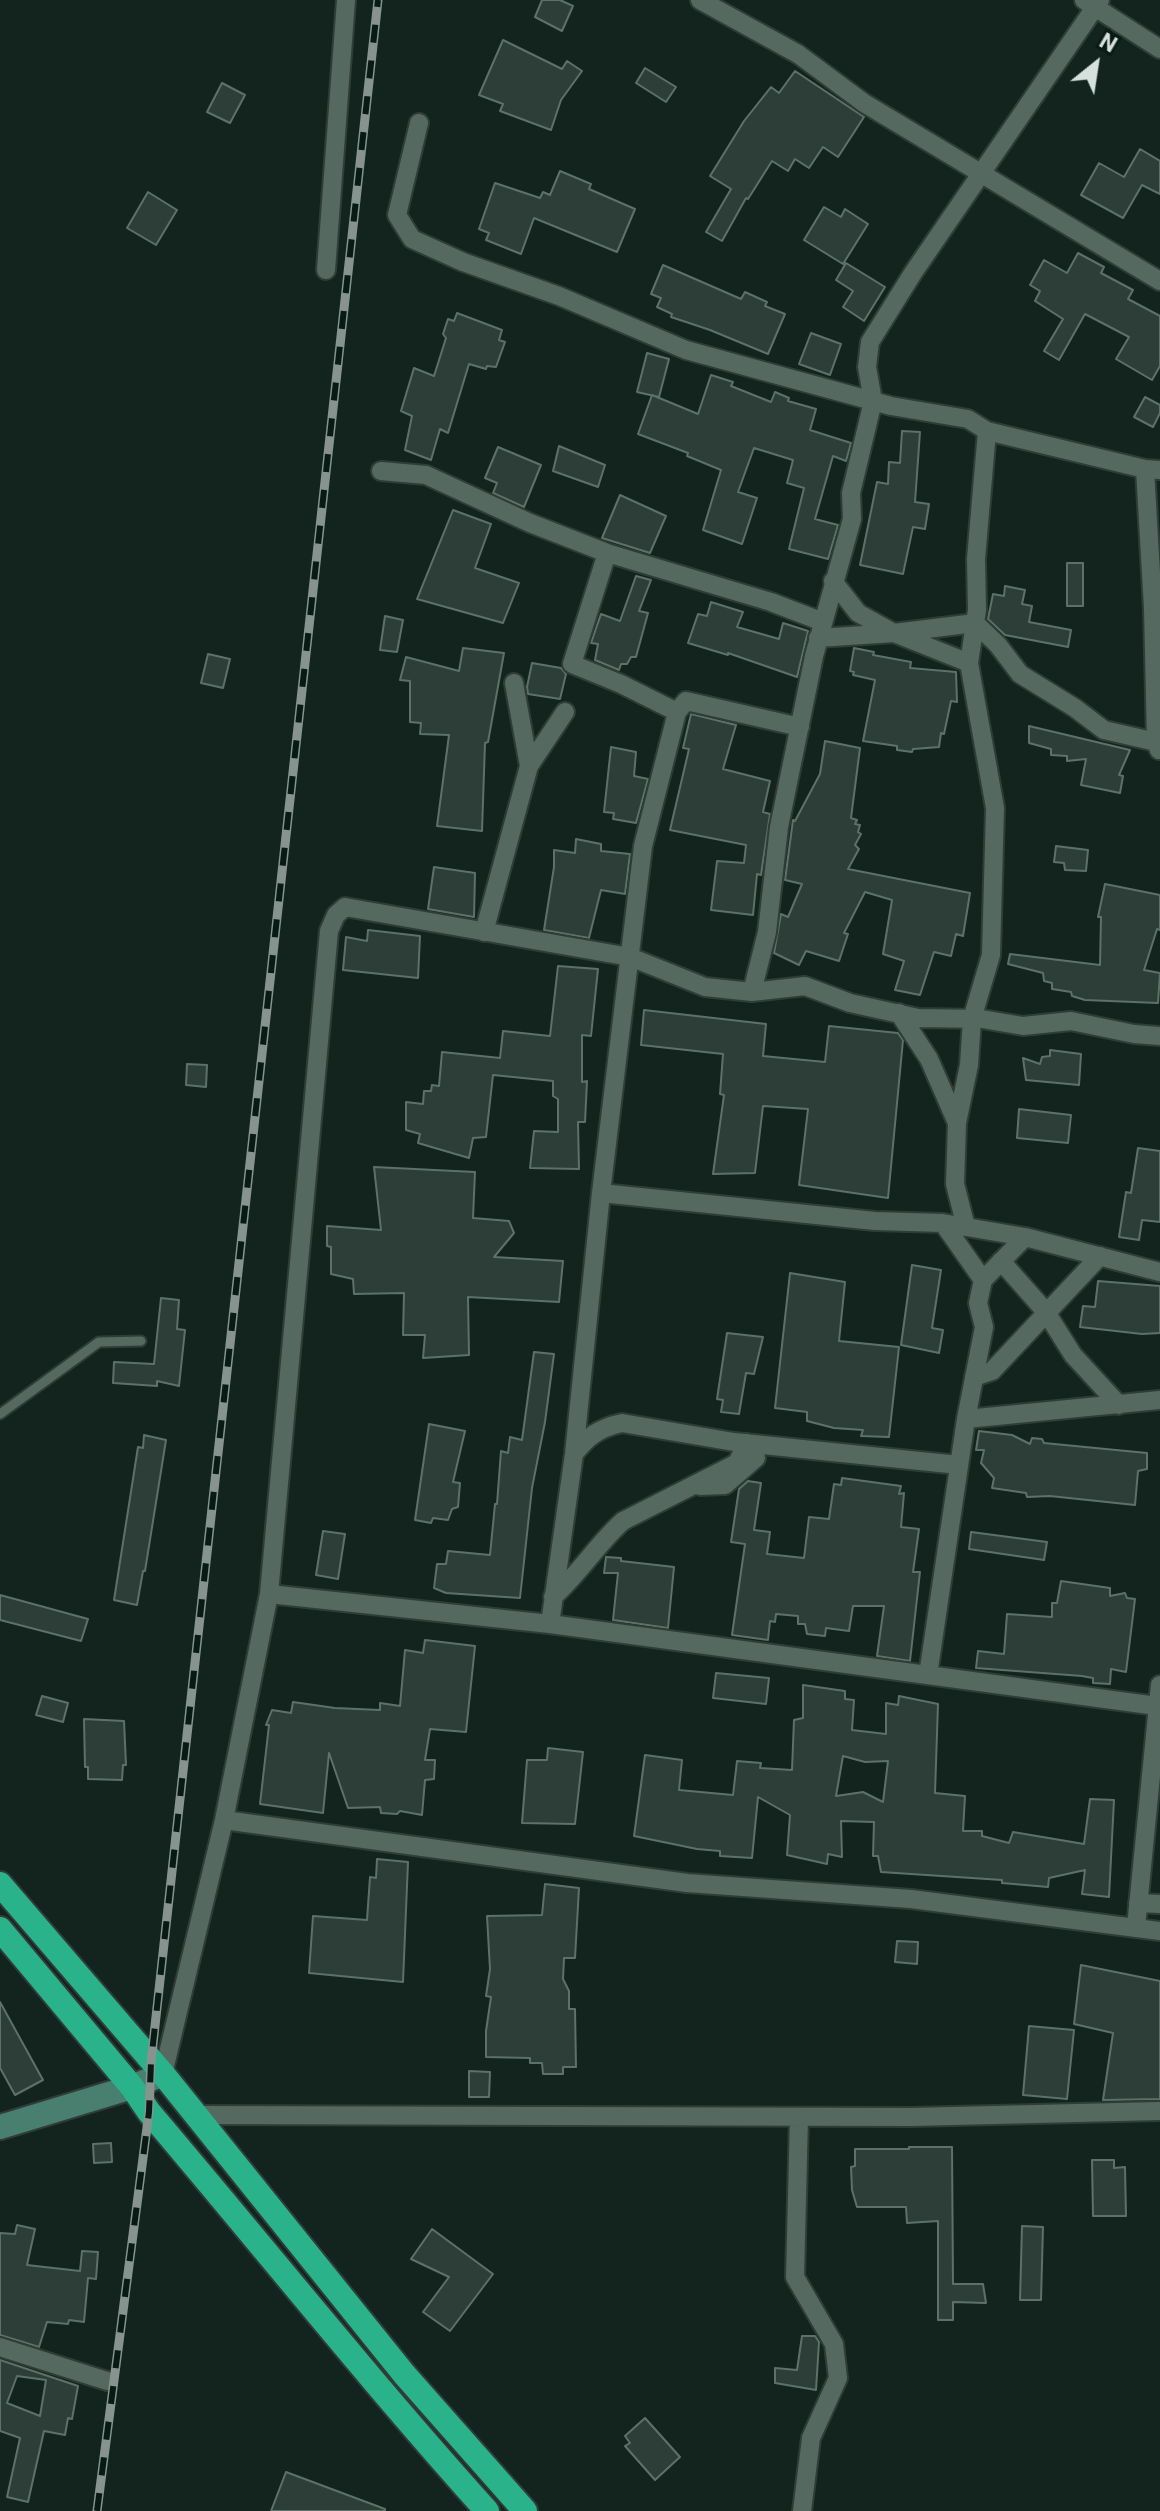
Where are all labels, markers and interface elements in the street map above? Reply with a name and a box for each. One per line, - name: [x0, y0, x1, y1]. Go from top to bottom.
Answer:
- north arrow: [1056, 24, 1136, 104]
- text: N: [1095, 28, 1121, 57]

